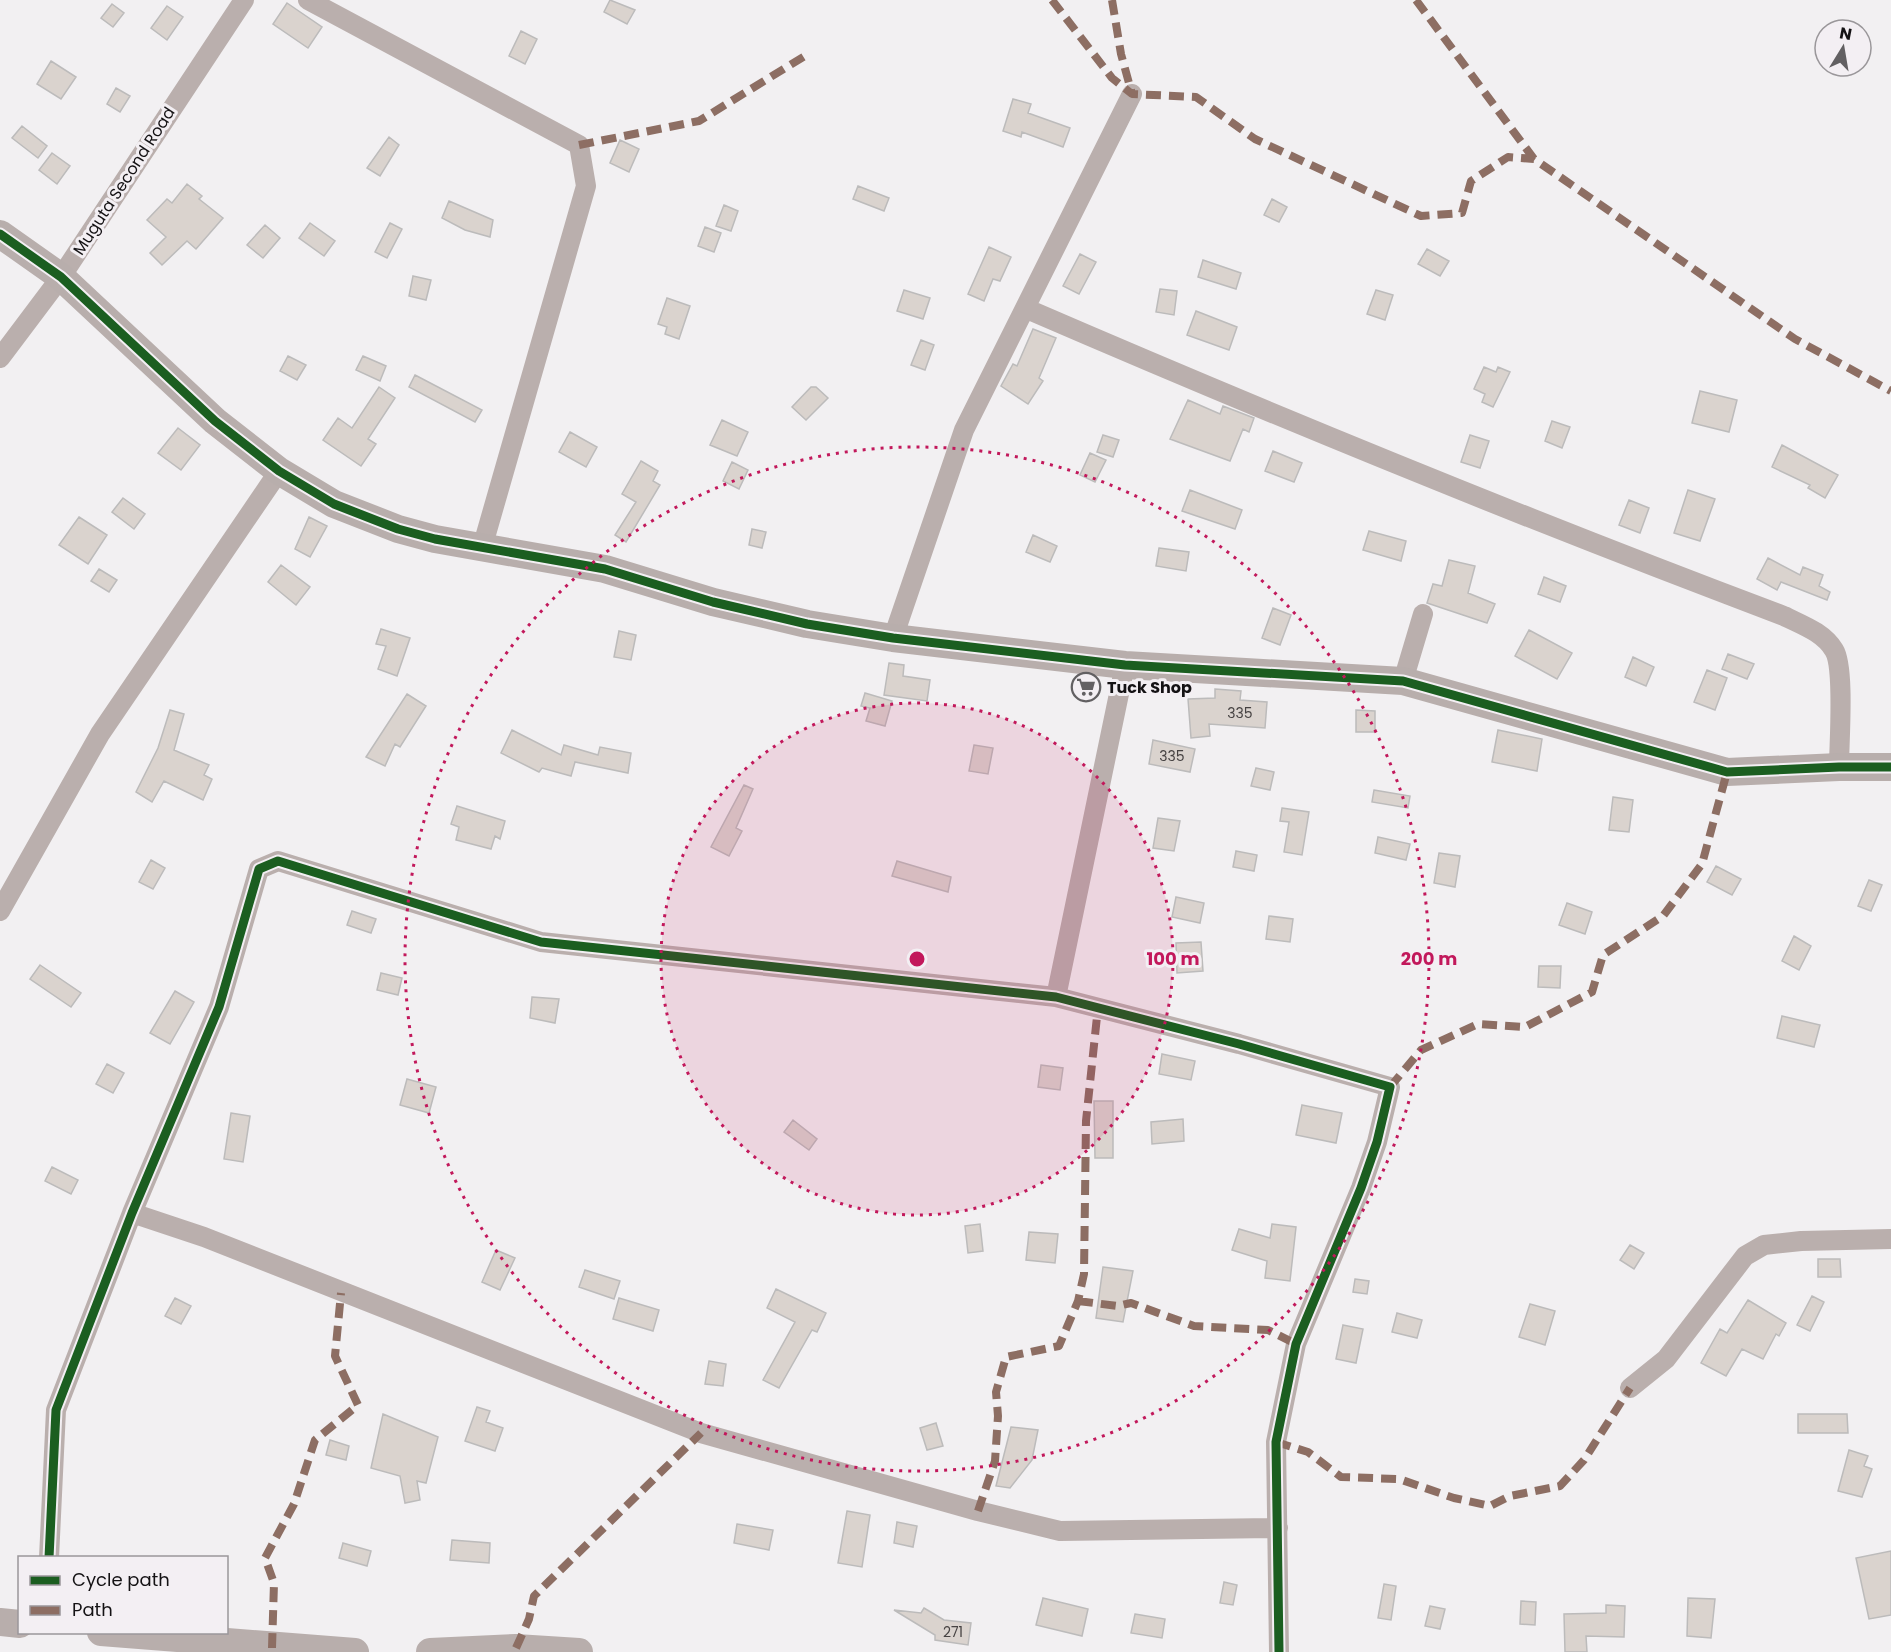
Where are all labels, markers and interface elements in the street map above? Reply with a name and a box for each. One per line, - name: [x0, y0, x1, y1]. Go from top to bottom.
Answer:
- north arrow: [1813, 18, 1873, 78]
- text: N: [1838, 21, 1854, 46]
- street label: Muguta Second Road: [67, 103, 181, 259]
- supermarket icon: Tuck Shop: [1070, 671, 1102, 703]
- place label: Tuck Shop: [1107, 676, 1192, 699]
- house number: 335: [1227, 703, 1253, 723]
- house number: 335: [1159, 746, 1185, 766]
- text: 100 m: [1146, 946, 1200, 971]
- text: 200 m: [1401, 946, 1457, 971]
- centre of rings: [907, 949, 927, 969]
- legend: [18, 1556, 228, 1634]
- text: Cycle path: [72, 1567, 170, 1592]
- text: Path: [72, 1597, 113, 1622]
- house number: 271: [943, 1622, 963, 1642]

